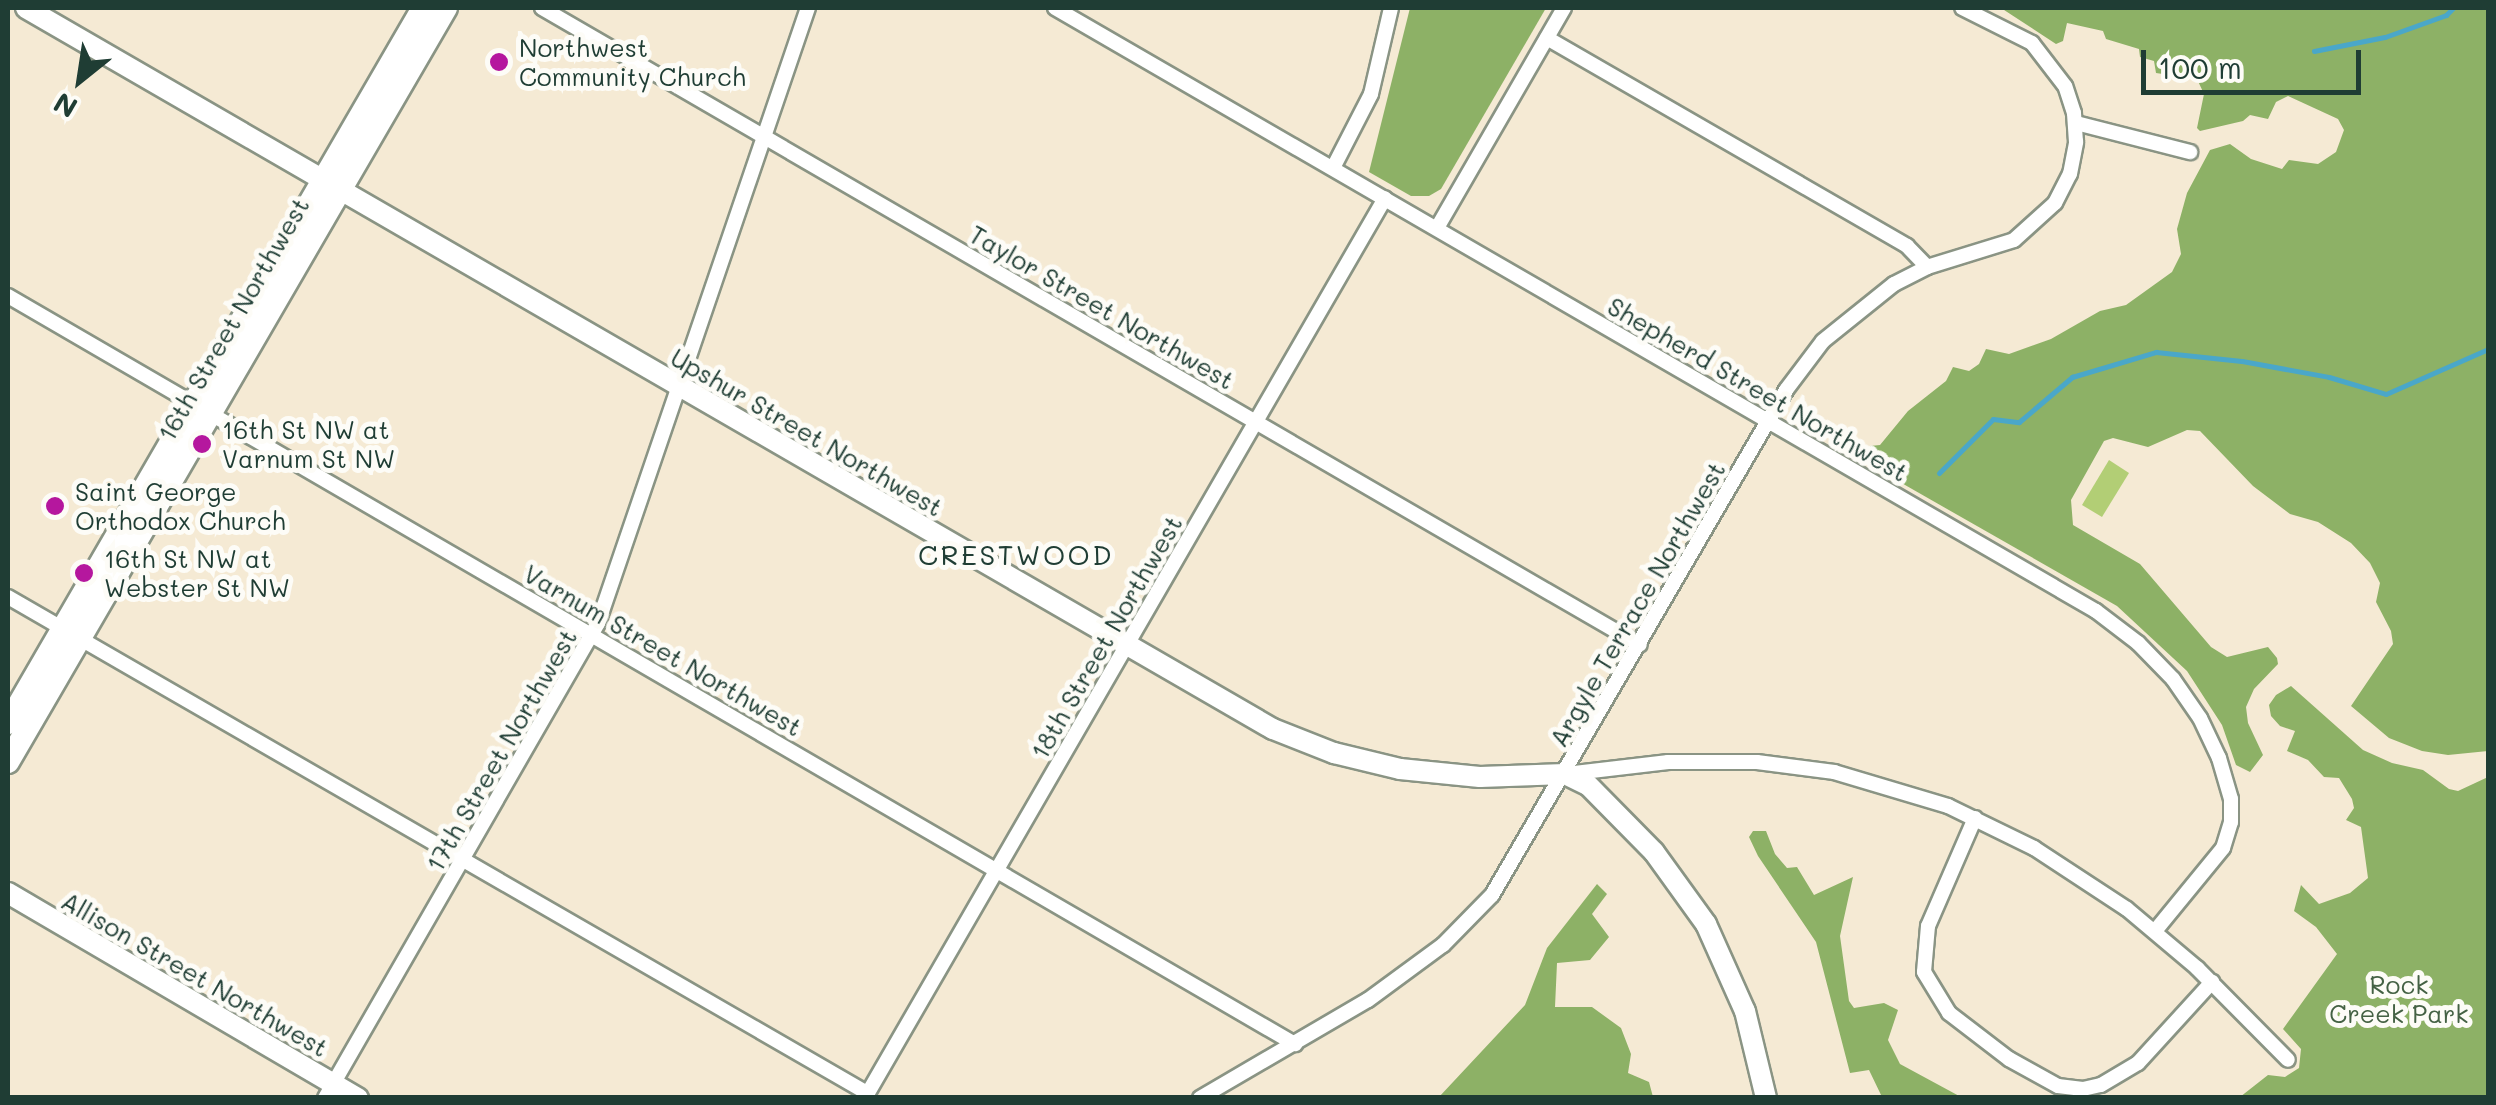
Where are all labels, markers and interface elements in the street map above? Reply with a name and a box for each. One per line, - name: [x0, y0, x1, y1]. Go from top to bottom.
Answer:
- north arrow: [30, 30, 130, 130]
- scale bar: [2146, 30, 2366, 92]
- place label: Northwest Community Church: [519, 33, 746, 92]
- text: 100 m: [2158, 47, 2242, 87]
- marker: Northwest Community Church: [488, 51, 510, 73]
- text: N: [47, 85, 83, 127]
- street label: 16th Street Northwest: [151, 192, 315, 446]
- street label: Taylor Street Northwest: [964, 219, 1240, 395]
- street label: Shepherd Street Northwest: [1603, 291, 1913, 487]
- street label: Upshur Street Northwest: [666, 342, 948, 522]
- place label: 16th St NW at Varnum St NW: [222, 415, 395, 474]
- marker: 16th St NW at Varnum St NW: [191, 433, 213, 455]
- street label: Argyle Terrace Northwest: [1543, 456, 1731, 752]
- place label: Saint George Orthodox Church: [75, 477, 286, 536]
- marker: Saint George Orthodox Church: [44, 495, 66, 517]
- street label: 18th Street Northwest: [1024, 510, 1188, 764]
- district label: CRESTWOOD: [918, 537, 1114, 571]
- place label: 16th St NW at Webster St NW: [104, 544, 290, 603]
- street label: Varnum Street Northwest: [519, 558, 807, 742]
- marker: 16th St NW at Webster St NW: [73, 562, 95, 584]
- street label: 17th Street Northwest: [419, 624, 583, 876]
- street label: Allison Street Northwest: [56, 885, 334, 1063]
- park label: Rock Creek Park: [2329, 970, 2469, 1029]

